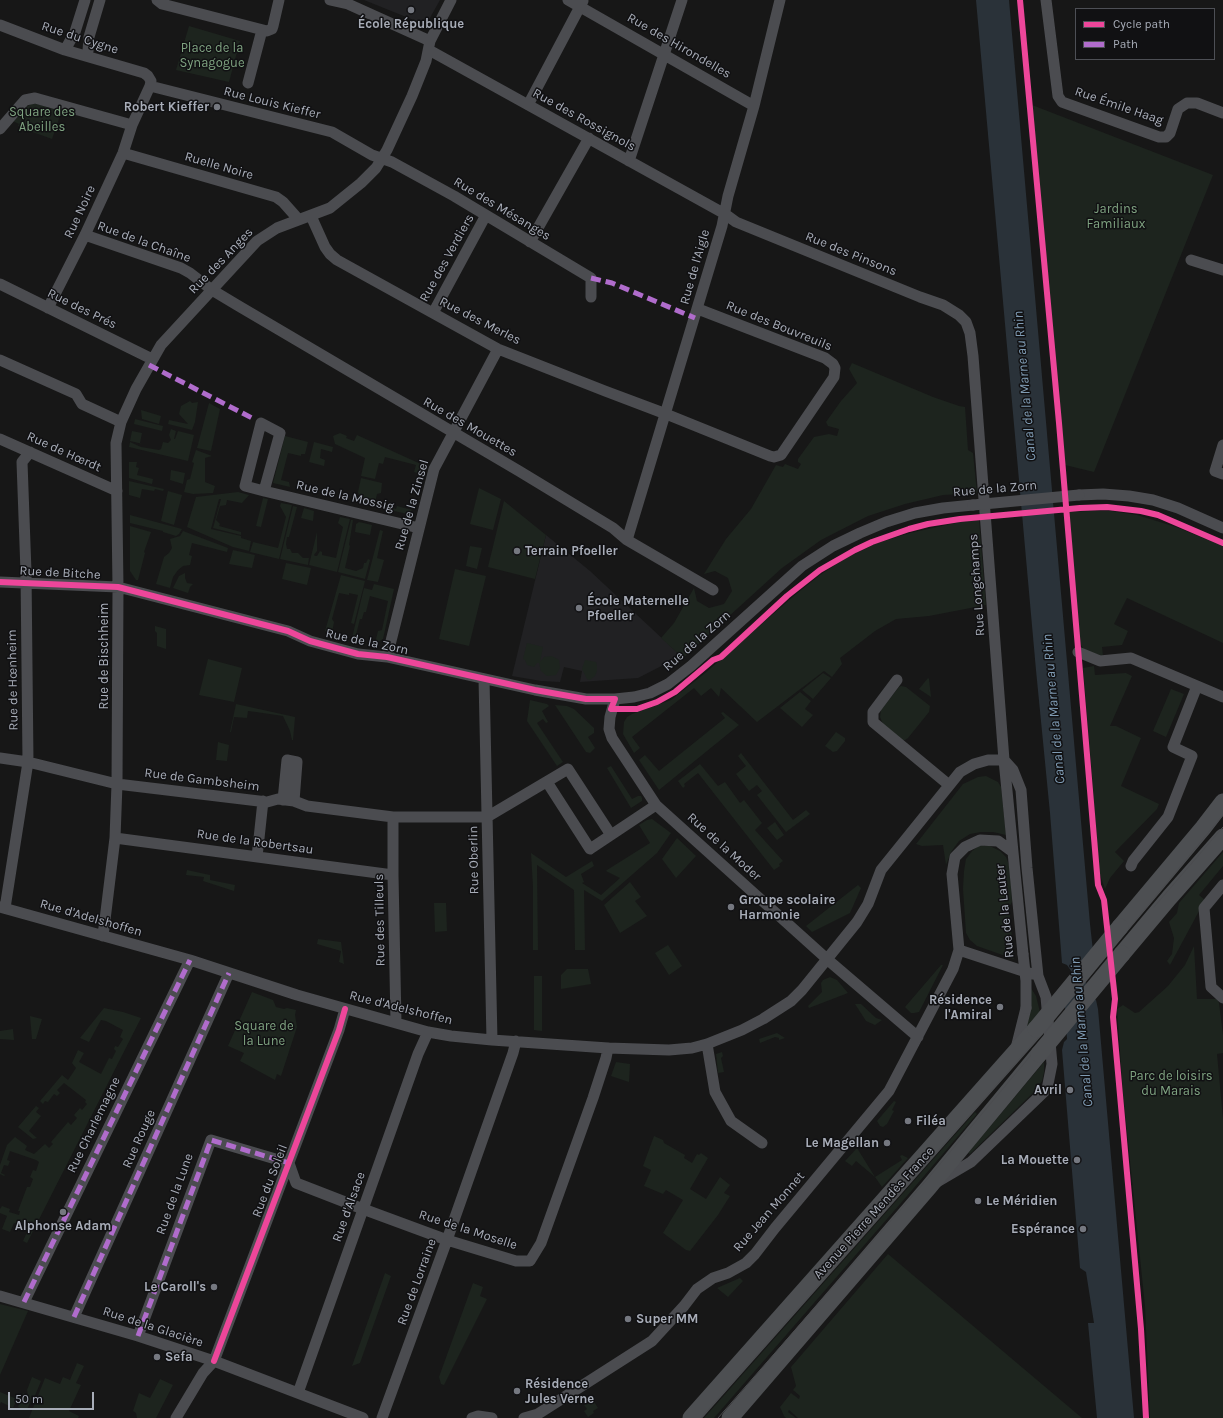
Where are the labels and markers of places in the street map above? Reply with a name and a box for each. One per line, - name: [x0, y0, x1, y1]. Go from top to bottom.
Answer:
- marker: École République: [406, 5, 416, 15]
- place label: École République: [358, 16, 464, 32]
- place label: Robert Kieffer: [124, 99, 209, 115]
- marker: Robert Kieffer: [212, 102, 222, 112]
- place label: Terrain Pfoeller: [525, 543, 618, 559]
- marker: Terrain Pfoeller: [512, 546, 522, 556]
- place label: École Maternelle Pfoeller: [587, 593, 689, 624]
- marker: École Maternelle Pfoeller: [574, 603, 584, 613]
- place label: Groupe scolaire Harmonie: [739, 892, 835, 923]
- marker: Groupe scolaire Harmonie: [726, 902, 736, 912]
- place label: Résidence l'Amiral: [929, 992, 992, 1023]
- marker: Résidence l'Amiral: [995, 1002, 1005, 1012]
- place label: Avril: [1034, 1082, 1062, 1098]
- marker: Avril: [1065, 1085, 1075, 1095]
- place label: Filéa: [916, 1113, 946, 1129]
- marker: Filéa: [903, 1116, 913, 1126]
- place label: Le Magellan: [805, 1135, 879, 1151]
- marker: Le Magellan: [882, 1138, 892, 1148]
- place label: La Mouette: [1001, 1152, 1069, 1168]
- marker: La Mouette: [1072, 1155, 1082, 1165]
- place label: Le Méridien: [986, 1193, 1057, 1209]
- marker: Le Méridien: [973, 1196, 983, 1206]
- marker: Alphonse Adam: [58, 1207, 68, 1217]
- place label: Alphonse Adam: [15, 1218, 111, 1234]
- place label: Espérance: [1011, 1221, 1075, 1237]
- marker: Espérance: [1078, 1224, 1088, 1234]
- place label: Le Caroll's: [144, 1279, 206, 1295]
- marker: Le Caroll's: [209, 1282, 219, 1292]
- place label: Super MM: [636, 1311, 698, 1327]
- marker: Super MM: [623, 1314, 633, 1324]
- place label: Sefa: [165, 1349, 193, 1365]
- marker: Sefa: [152, 1352, 162, 1362]
- place label: Résidence Jules Verne: [525, 1376, 594, 1407]
- marker: Résidence Jules Verne: [512, 1386, 522, 1396]

